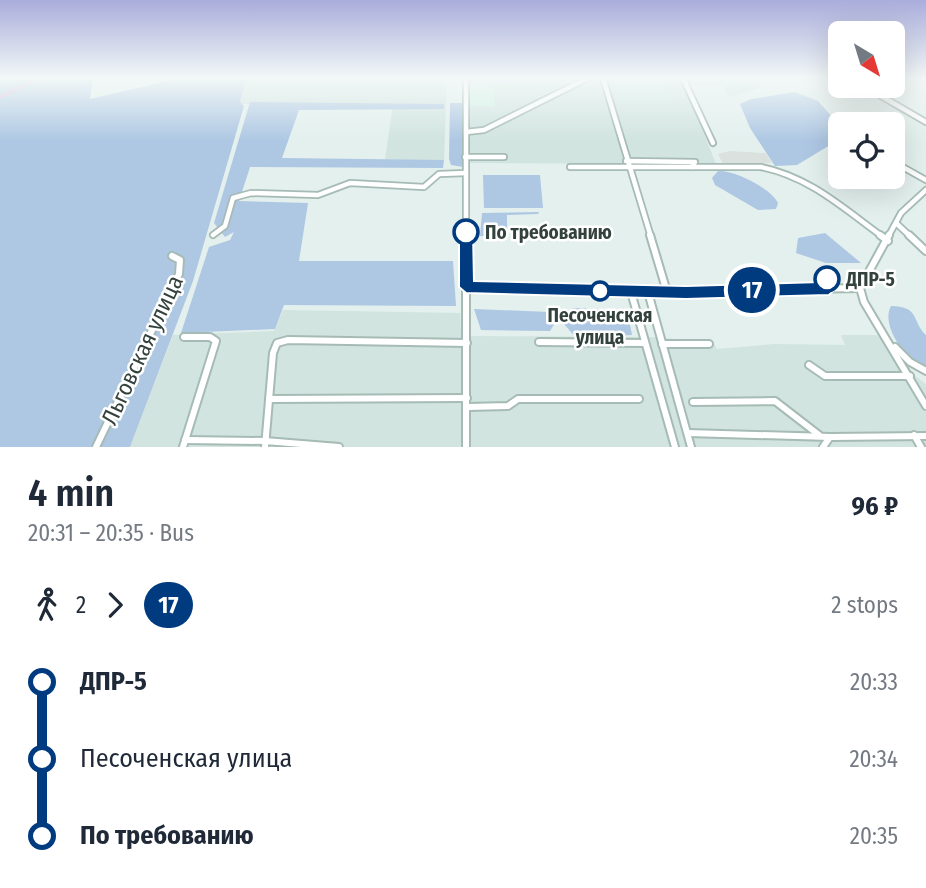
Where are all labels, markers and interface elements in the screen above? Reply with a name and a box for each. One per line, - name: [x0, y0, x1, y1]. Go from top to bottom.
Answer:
- north arrow: [828, 21, 905, 98]
- map controls: [828, 21, 905, 189]
- button: locate: [828, 112, 905, 189]
- marker: По требованию: [453, 219, 479, 245]
- place label: По требованию: [485, 221, 612, 244]
- marker: ДПР-5: [814, 266, 840, 292]
- line badge: 17: [720, 267, 784, 313]
- place label: ДПР-5: [845, 268, 895, 291]
- street label: Льговская улица: [95, 271, 189, 429]
- text: 17: [742, 276, 762, 304]
- marker: Песоченская улица: [590, 281, 610, 301]
- place label: Песоченская улица: [548, 304, 652, 349]
- text: 4 min: [28, 470, 114, 516]
- text: 96 ₽: [851, 491, 898, 522]
- text: 20:31 – 20:35 · Bus: [28, 519, 194, 547]
- icon: walk: [28, 586, 66, 624]
- icon: forward: [96, 586, 134, 624]
- text: 2: [76, 591, 86, 619]
- text: 17: [158, 591, 179, 619]
- text: 2 stops: [831, 591, 898, 619]
- text: ДПР-5: [80, 666, 147, 697]
- text: 20:33: [850, 668, 898, 696]
- text: Песоченская улица: [80, 743, 292, 774]
- text: 20:34: [849, 745, 898, 773]
- text: По требованию: [80, 820, 254, 851]
- text: 20:35: [850, 822, 898, 850]

